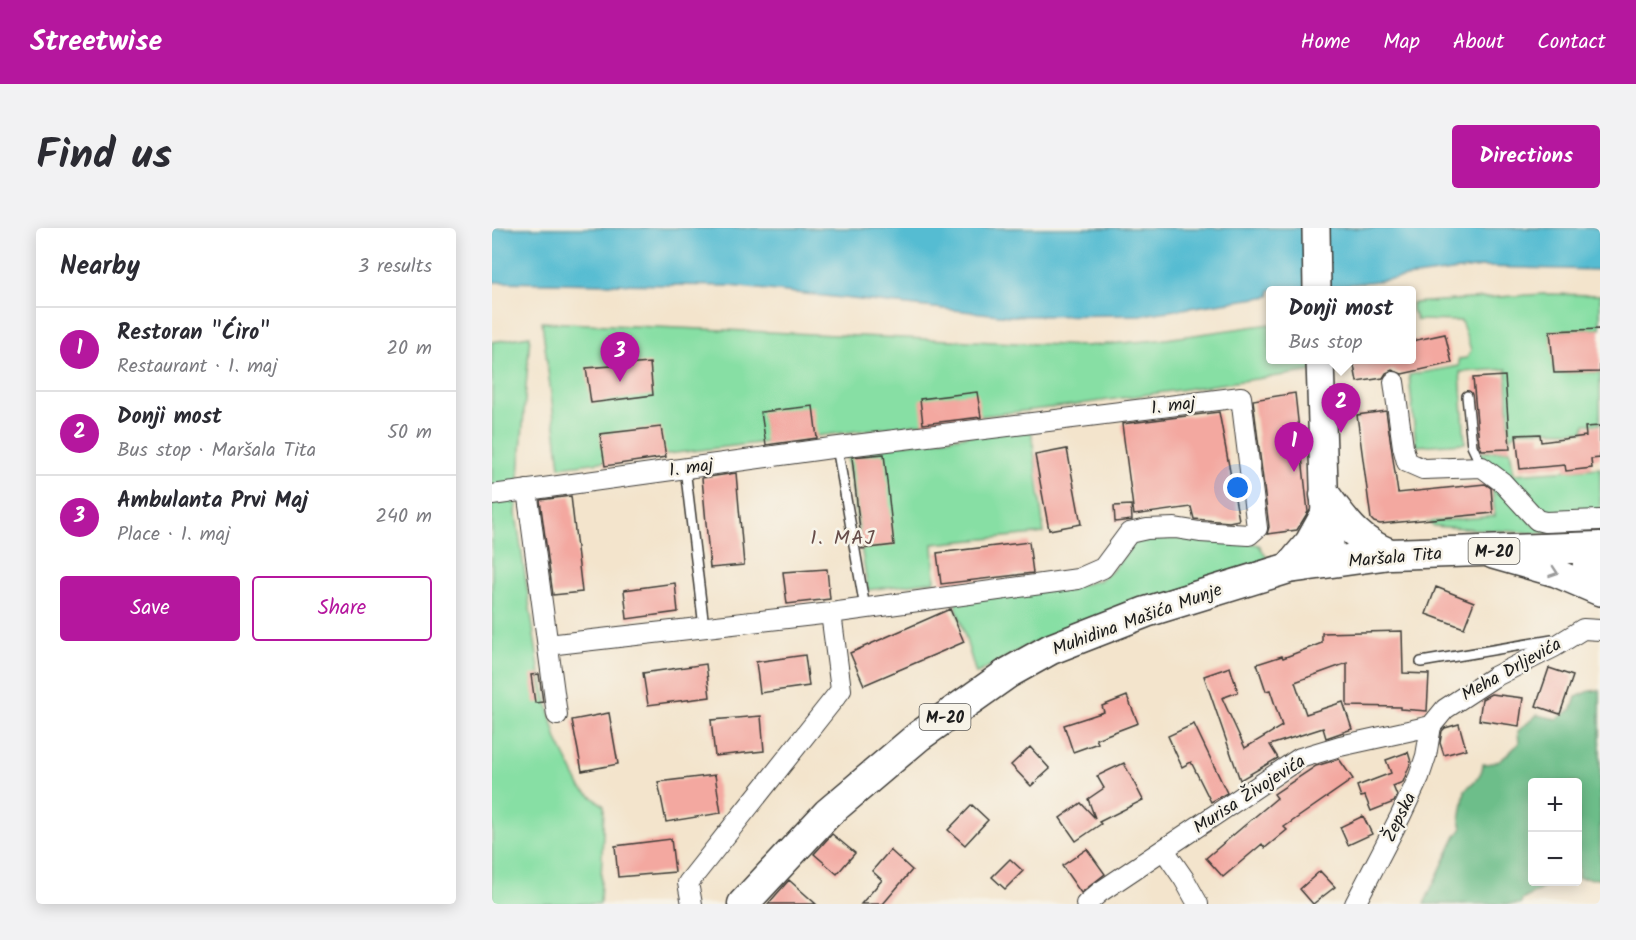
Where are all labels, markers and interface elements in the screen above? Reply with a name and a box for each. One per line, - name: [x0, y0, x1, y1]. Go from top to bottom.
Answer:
- text: Streetwise: [30, 20, 162, 65]
- text: Home: [1301, 26, 1350, 59]
- text: Map: [1383, 26, 1420, 59]
- text: About: [1453, 26, 1504, 59]
- text: Contact: [1537, 26, 1606, 59]
- text: Find us: [36, 123, 172, 190]
- button: Directions: [1452, 125, 1600, 188]
- text: Nearby: [60, 246, 140, 288]
- text: 3 results: [358, 251, 432, 283]
- popup: [1266, 286, 1416, 364]
- text: Donji most: [1288, 292, 1394, 327]
- text: Restoran "Ćiro": [117, 316, 270, 351]
- text: Bus stop: [1288, 327, 1362, 359]
- pin: 3: [600, 332, 640, 382]
- text: 1: [76, 333, 83, 365]
- text: 20 m: [386, 333, 432, 365]
- text: Restaurant · 1. maj: [117, 351, 278, 383]
- pin: 2: [1322, 384, 1360, 433]
- street label: 1. maj: [1149, 389, 1198, 424]
- text: Donji most: [117, 400, 222, 435]
- text: 2: [74, 417, 85, 449]
- text: 50 m: [387, 417, 432, 449]
- pin: 1: [1274, 422, 1314, 472]
- text: Bus stop · Maršala Tita: [117, 435, 316, 467]
- street label: 1. maj: [667, 451, 717, 486]
- your location: [1223, 473, 1252, 502]
- text: Ambulanta Prvi Maj: [117, 484, 308, 519]
- text: 3: [74, 501, 85, 533]
- text: 240 m: [375, 501, 432, 533]
- text: Place · 1. maj: [117, 519, 230, 551]
- district label: 1. MAJ: [810, 523, 876, 555]
- road number: M-20: [1468, 538, 1520, 564]
- street label: Maršala Tita: [1347, 540, 1443, 577]
- one-way arrow: [1548, 565, 1558, 578]
- button: Save: [60, 576, 240, 641]
- button: Share: [252, 576, 432, 641]
- street label: Muhidina Mašića Munje: [1049, 576, 1226, 665]
- street label: Meha Drljevića: [1456, 631, 1567, 710]
- road number: M-20: [920, 704, 970, 730]
- street label: Murisa Živojevića: [1188, 748, 1312, 842]
- map controls: [1528, 778, 1582, 886]
- button: +: [1528, 778, 1582, 832]
- street label: Žepska: [1376, 788, 1425, 848]
- button: −: [1528, 832, 1582, 886]

